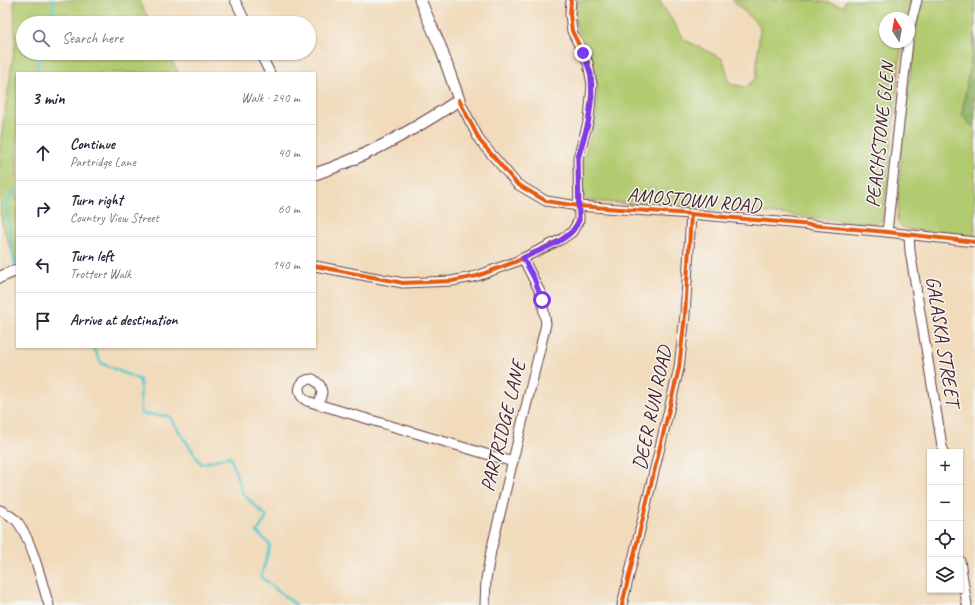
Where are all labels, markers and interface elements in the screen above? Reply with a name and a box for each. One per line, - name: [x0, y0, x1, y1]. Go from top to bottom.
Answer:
- north arrow: [879, 12, 915, 48]
- search box: [16, 16, 316, 60]
- icon: search: [30, 27, 52, 49]
- text: Search here: [62, 29, 123, 48]
- route end: [574, 44, 592, 62]
- street label: PEACHSTONE GLEN: [860, 59, 900, 209]
- text: 3 min: [32, 88, 65, 109]
- text: Walk · 240 m: [241, 90, 300, 106]
- text: Continue: [70, 135, 115, 154]
- icon: ahead: [32, 142, 54, 164]
- text: 40 m: [278, 145, 300, 161]
- text: Partridge Lane: [70, 154, 136, 170]
- street label: AMOSTOWN ROAD: [626, 182, 763, 218]
- text: Turn right: [70, 191, 123, 210]
- icon: right: [32, 198, 54, 220]
- text: 60 m: [278, 201, 300, 217]
- text: Country View Street: [70, 210, 159, 226]
- text: Turn left: [70, 247, 113, 266]
- icon: left: [32, 254, 54, 276]
- text: 140 m: [272, 257, 300, 273]
- text: Trotters Walk: [70, 266, 131, 282]
- street label: GALASKA STREET: [920, 275, 966, 412]
- route start: [533, 291, 551, 309]
- icon: arrive: [32, 310, 54, 332]
- text: Arrive at destination: [70, 311, 177, 330]
- street label: DEER RUN ROAD: [627, 342, 678, 472]
- street label: PARTRIDGE LANE: [475, 355, 532, 494]
- map controls: [927, 449, 963, 593]
- button: +: [927, 449, 963, 485]
- button: −: [927, 485, 963, 521]
- button: locate: [927, 521, 963, 557]
- button: layers: [927, 557, 963, 593]

